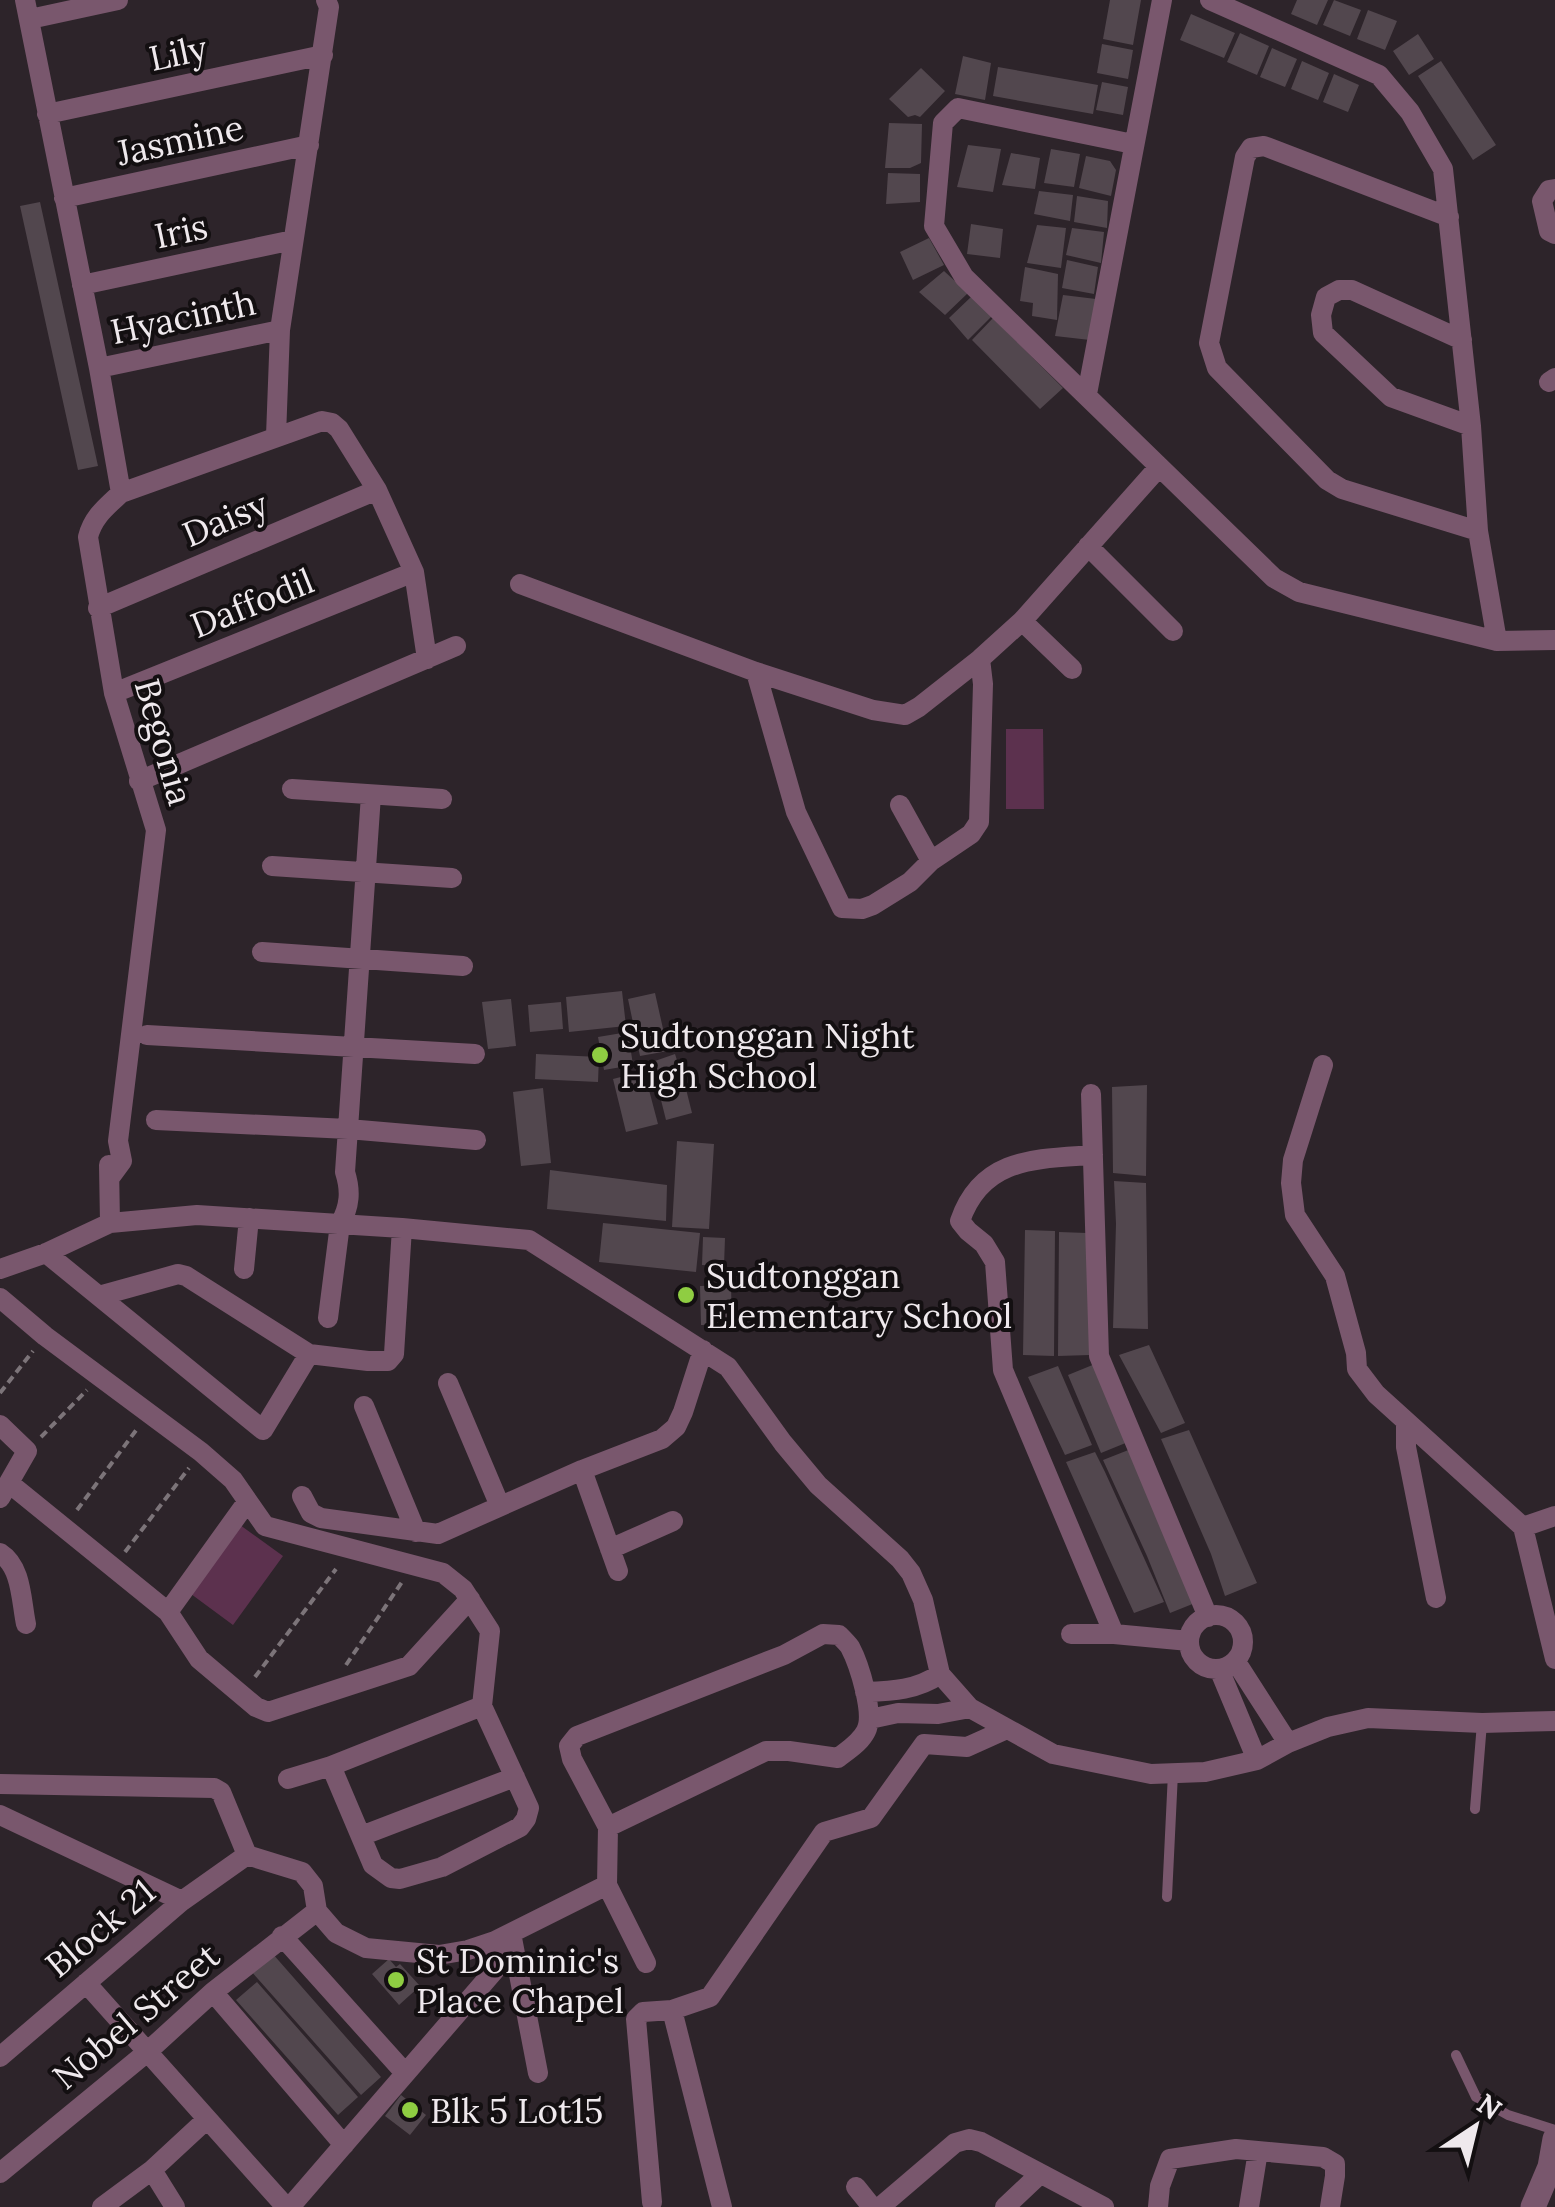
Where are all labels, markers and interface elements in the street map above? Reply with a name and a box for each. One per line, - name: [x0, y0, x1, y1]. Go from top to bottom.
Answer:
- street label: Lily: [145, 25, 211, 81]
- street label: Jasmine: [112, 105, 247, 176]
- street label: Iris: [151, 204, 211, 258]
- street label: Hyacinth: [106, 280, 260, 354]
- street label: Daisy: [175, 481, 275, 557]
- street label: Daffodil: [184, 558, 320, 648]
- street label: Begonia: [125, 674, 203, 810]
- place label: Sudtonggan Night High School: [620, 1013, 915, 1098]
- marker: Sudtonggan Night High School: [589, 1044, 611, 1066]
- place label: Sudtonggan Elementary School: [706, 1253, 1012, 1338]
- marker: Sudtonggan Elementary School: [675, 1284, 697, 1306]
- street label: Block 21: [36, 1869, 164, 1987]
- street label: Nobel Street: [43, 1933, 229, 2099]
- place label: St Dominic's Place Chapel: [416, 1938, 624, 2023]
- marker: St Dominic's Place Chapel: [385, 1969, 407, 1991]
- north arrow: [1425, 2077, 1525, 2177]
- text: N: [1470, 2086, 1509, 2127]
- place label: Blk 5 Lot15: [430, 2088, 603, 2133]
- marker: Blk 5 Lot15: [399, 2099, 421, 2121]

